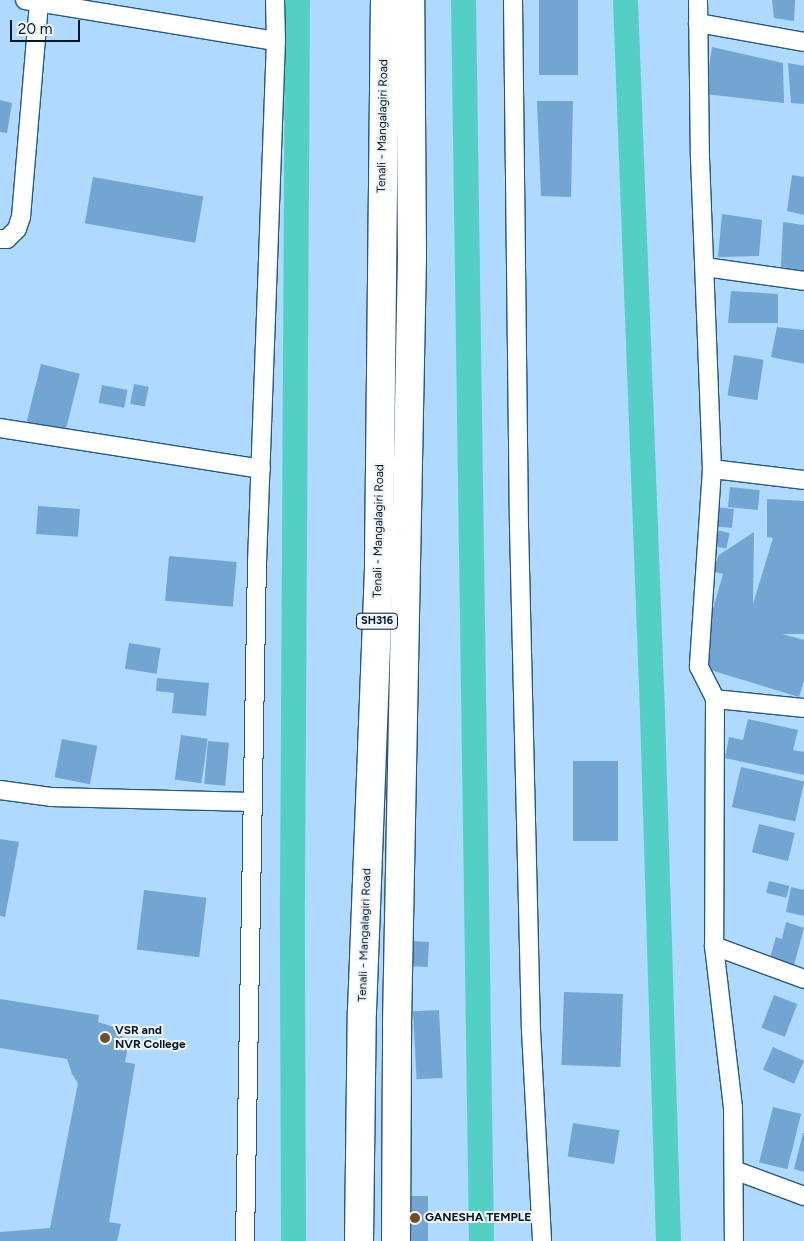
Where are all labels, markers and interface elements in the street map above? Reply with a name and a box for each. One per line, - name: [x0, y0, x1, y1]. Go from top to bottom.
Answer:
- scale bar: [12, 10, 82, 42]
- text: 20 m: [18, 20, 52, 38]
- street label: Tenali - Mangalagiri Road: [375, 59, 391, 193]
- street label: Tenali - Mangalagiri Road: [371, 464, 387, 598]
- road number: SH316: [356, 612, 398, 630]
- street label: Tenali - Mangalagiri Road: [355, 868, 375, 1002]
- place label: VSR and NVR College: [115, 1024, 186, 1052]
- marker: VSR and NVR College: [99, 1032, 111, 1044]
- place label: GANESHA TEMPLE: [425, 1211, 531, 1225]
- marker: GANESHA TEMPLE: [409, 1212, 421, 1224]

